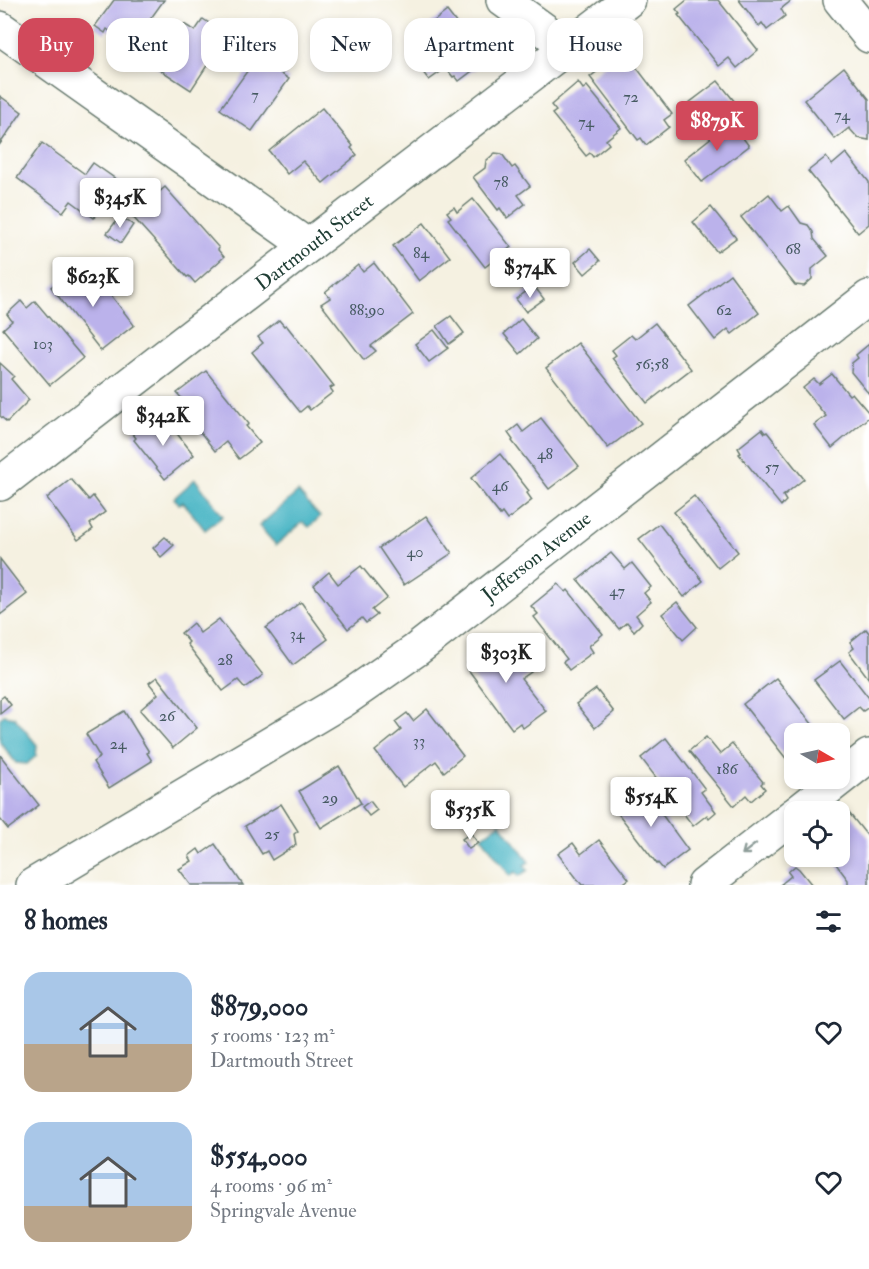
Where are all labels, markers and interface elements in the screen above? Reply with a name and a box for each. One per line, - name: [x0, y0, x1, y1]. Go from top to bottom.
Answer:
- chip: Buy: [18, 18, 94, 72]
- chip: Rent: [106, 18, 189, 72]
- chip: Filters: [201, 18, 298, 72]
- chip: New: [310, 18, 392, 72]
- chip: Apartment: [404, 18, 535, 72]
- chip: House: [547, 18, 643, 72]
- house number: 7: [251, 85, 259, 105]
- house number: 72: [623, 87, 639, 107]
- pin: $879K: [675, 101, 759, 152]
- house number: 74: [834, 105, 851, 125]
- text: $879K: [690, 108, 744, 133]
- house number: 74: [578, 112, 595, 132]
- house number: 78: [494, 172, 509, 192]
- pin: $345K: [78, 178, 162, 229]
- text: $345K: [94, 185, 146, 210]
- street label: Dartmouth Street: [250, 188, 379, 296]
- house number: 68: [785, 239, 801, 259]
- house number: 84: [413, 243, 430, 263]
- pin: $374K: [488, 248, 572, 299]
- text: $374K: [504, 255, 556, 280]
- pin: $623K: [51, 257, 135, 308]
- text: $623K: [66, 264, 120, 289]
- house number: 88;90: [349, 300, 385, 320]
- house number: 62: [716, 300, 732, 320]
- house number: 103: [33, 334, 53, 354]
- house number: 56;58: [635, 354, 669, 374]
- pin: $342K: [121, 396, 205, 447]
- text: $342K: [136, 403, 190, 428]
- house number: 48: [537, 444, 554, 464]
- house number: 57: [765, 457, 780, 477]
- house number: 46: [492, 476, 509, 496]
- street label: Jefferson Avenue: [476, 506, 596, 608]
- house number: 40: [407, 542, 423, 562]
- house number: 47: [609, 581, 625, 601]
- house number: 34: [290, 624, 306, 644]
- pin: $303K: [464, 633, 548, 684]
- text: $303K: [481, 640, 531, 665]
- house number: 28: [217, 650, 233, 670]
- house number: 26: [159, 706, 176, 726]
- north arrow: [784, 723, 850, 789]
- map controls: [784, 723, 850, 867]
- house number: 33: [413, 731, 425, 751]
- house number: 24: [110, 734, 128, 754]
- house number: 186: [716, 759, 739, 779]
- pin: $554K: [609, 777, 693, 828]
- text: $554K: [624, 784, 678, 809]
- house number: 29: [322, 788, 338, 808]
- pin: $535K: [428, 790, 512, 841]
- text: $535K: [445, 797, 495, 822]
- button: locate: [784, 801, 850, 867]
- house number: 25: [264, 824, 280, 844]
- one-way arrow: [742, 843, 758, 856]
- text: 8 homes: [24, 905, 108, 937]
- icon: filters: [812, 905, 845, 938]
- text: $879,000: [210, 991, 308, 1023]
- icon: home: [72, 996, 144, 1068]
- icon: heart: [812, 1016, 845, 1049]
- text: 5 rooms · 123 m²: [210, 1023, 335, 1048]
- text: Dartmouth Street: [210, 1048, 353, 1073]
- text: $554,000: [210, 1141, 308, 1173]
- icon: home: [72, 1146, 144, 1218]
- icon: heart: [812, 1166, 845, 1199]
- text: 4 rooms · 96 m²: [210, 1173, 332, 1198]
- text: Springvale Avenue: [210, 1198, 357, 1223]

